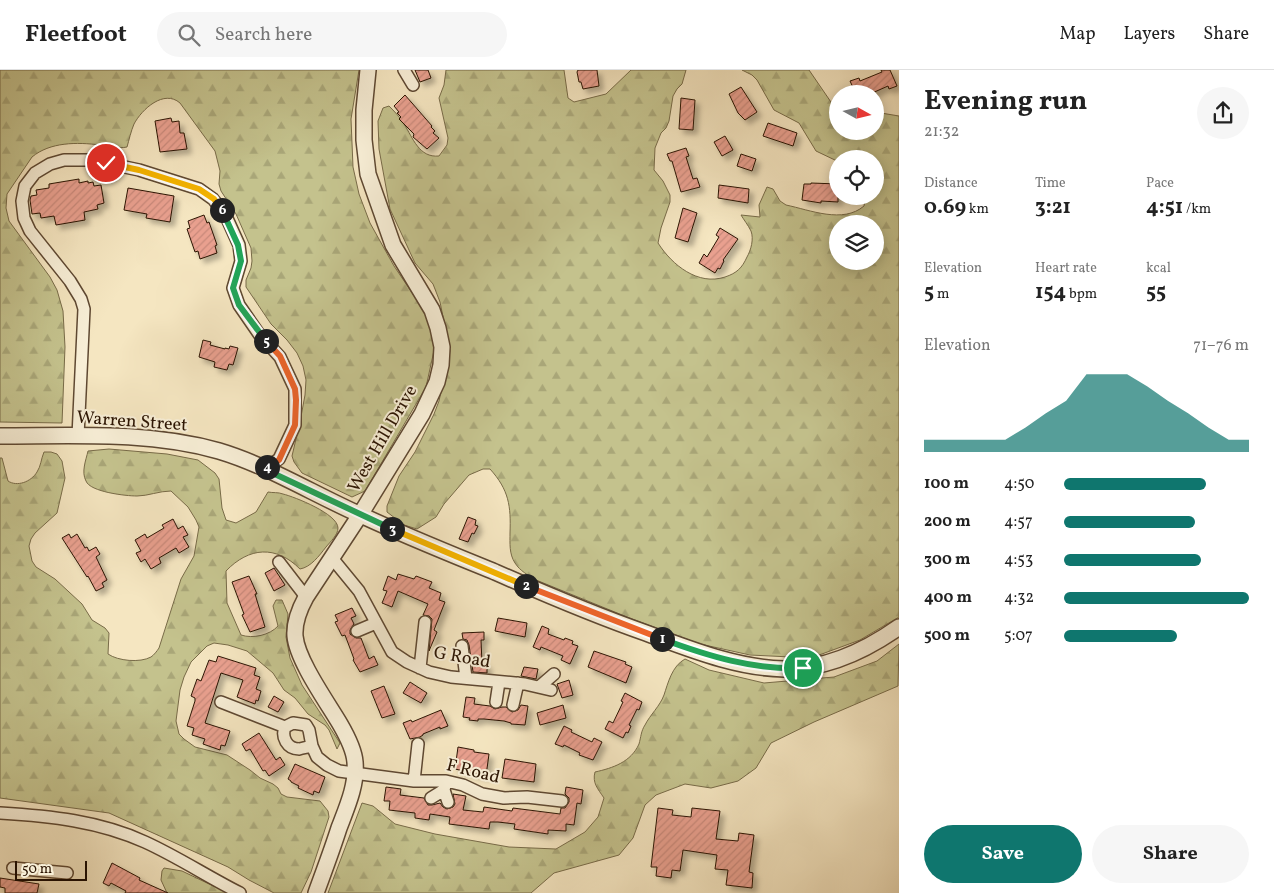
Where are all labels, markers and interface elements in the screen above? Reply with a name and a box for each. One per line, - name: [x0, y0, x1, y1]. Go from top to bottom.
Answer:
- search box: [157, 12, 507, 57]
- text: Fleetfoot: [25, 18, 127, 52]
- icon: search: [175, 21, 203, 49]
- text: Search here: [215, 22, 312, 48]
- text: Map: [1059, 22, 1095, 47]
- text: Layers: [1123, 22, 1175, 47]
- text: Share: [1203, 22, 1249, 47]
- text: Evening run: [924, 82, 1088, 121]
- north arrow: [829, 85, 884, 140]
- map controls: [829, 85, 884, 270]
- button: share: [1197, 87, 1249, 139]
- text: 21:32: [924, 121, 959, 143]
- pin: [85, 142, 127, 184]
- icon: check: [92, 149, 120, 177]
- button: locate: [829, 150, 884, 205]
- text: Distance: [924, 174, 978, 193]
- text: Time: [1035, 174, 1066, 193]
- text: Pace: [1146, 174, 1174, 193]
- text: 0.69: [924, 193, 966, 222]
- text: 3:21: [1035, 193, 1071, 222]
- text: 4:51: [1146, 193, 1183, 222]
- pin: 6: [210, 198, 234, 222]
- text: km: [966, 200, 989, 219]
- text: /km: [1183, 200, 1211, 219]
- text: 6: [219, 201, 226, 220]
- button: layers: [829, 215, 884, 270]
- text: Elevation: [924, 259, 982, 278]
- text: Heart rate: [1035, 259, 1097, 278]
- text: kcal: [1146, 259, 1171, 278]
- text: 5: [924, 278, 934, 307]
- text: 154: [1035, 278, 1066, 307]
- text: 55: [1146, 278, 1166, 307]
- text: m: [934, 285, 949, 304]
- text: bpm: [1066, 285, 1097, 304]
- pin: 5: [254, 328, 278, 354]
- text: 5: [263, 332, 270, 351]
- text: Elevation: [924, 335, 991, 357]
- text: 71–76 m: [1193, 335, 1249, 357]
- street label: West Hill Drive: [342, 381, 424, 497]
- street label: Warren Street: [76, 406, 188, 438]
- pin: 4: [254, 454, 280, 480]
- text: 4: [263, 458, 272, 477]
- text: 100 m: [924, 473, 969, 495]
- text: 4:50: [1004, 473, 1034, 495]
- text: 200 m: [924, 511, 971, 533]
- text: 4:57: [1004, 511, 1033, 533]
- pin: 3: [380, 516, 404, 542]
- text: 3: [389, 520, 396, 539]
- text: 300 m: [924, 549, 970, 571]
- text: 4:53: [1004, 549, 1033, 571]
- pin: 2: [514, 574, 538, 598]
- text: 2: [523, 577, 530, 596]
- text: 400 m: [924, 587, 972, 609]
- text: 4:32: [1004, 587, 1034, 609]
- text: 500 m: [924, 625, 970, 647]
- text: 5:07: [1004, 625, 1033, 647]
- pin: 1: [650, 626, 674, 652]
- text: 1: [660, 630, 665, 649]
- street label: G Road: [432, 641, 492, 675]
- pin: [782, 647, 824, 689]
- icon: arrive: [789, 654, 817, 682]
- street label: F Road: [444, 753, 502, 791]
- button: Save: [924, 825, 1082, 883]
- button: Share: [1092, 825, 1249, 883]
- scale bar: [15, 858, 88, 881]
- text: 50 m: [22, 860, 52, 879]

